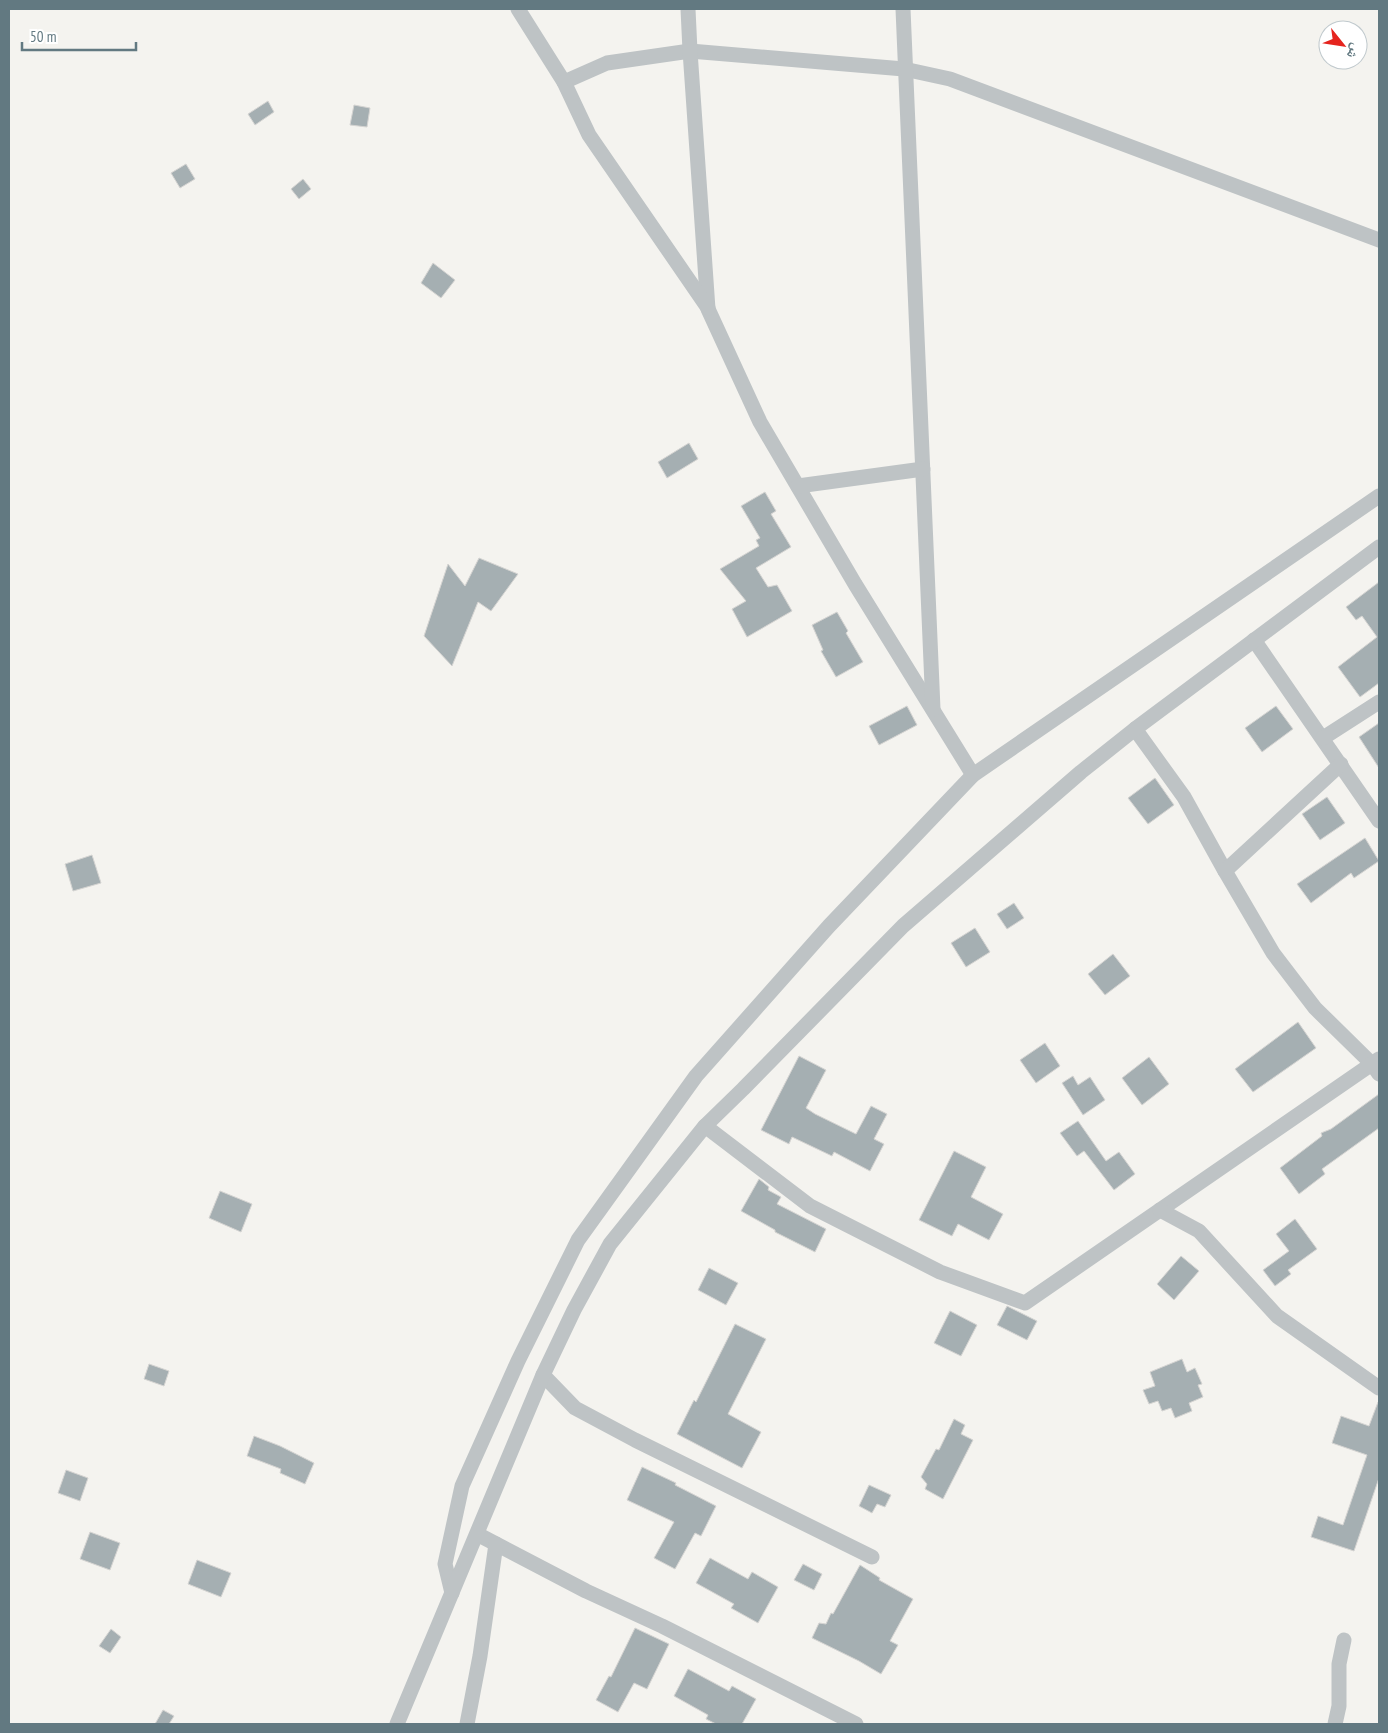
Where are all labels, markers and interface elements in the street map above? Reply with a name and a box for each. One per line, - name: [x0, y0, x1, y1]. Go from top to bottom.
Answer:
- scale bar: [22, 20, 136, 52]
- north arrow: [1318, 20, 1368, 70]
- text: 50 m: [30, 27, 56, 46]
- text: ش: [1343, 41, 1366, 63]

